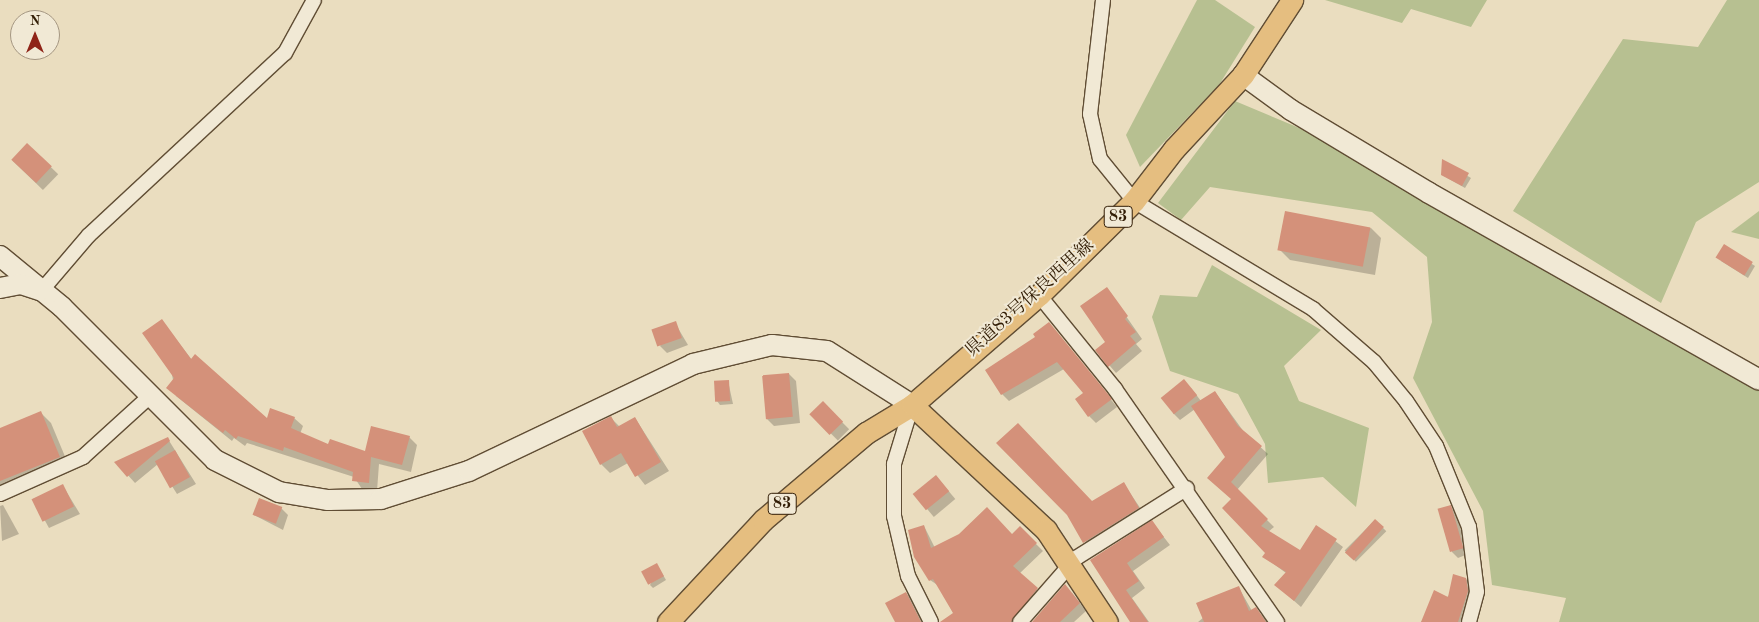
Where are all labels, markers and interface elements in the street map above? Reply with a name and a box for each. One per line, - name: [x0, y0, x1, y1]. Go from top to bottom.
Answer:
- north arrow: [10, 10, 60, 60]
- text: N: [30, 14, 40, 28]
- road number: 83: [1103, 203, 1133, 230]
- street label: 県道83号保良西里線: [962, 235, 1098, 361]
- road number: 83: [767, 490, 797, 518]

